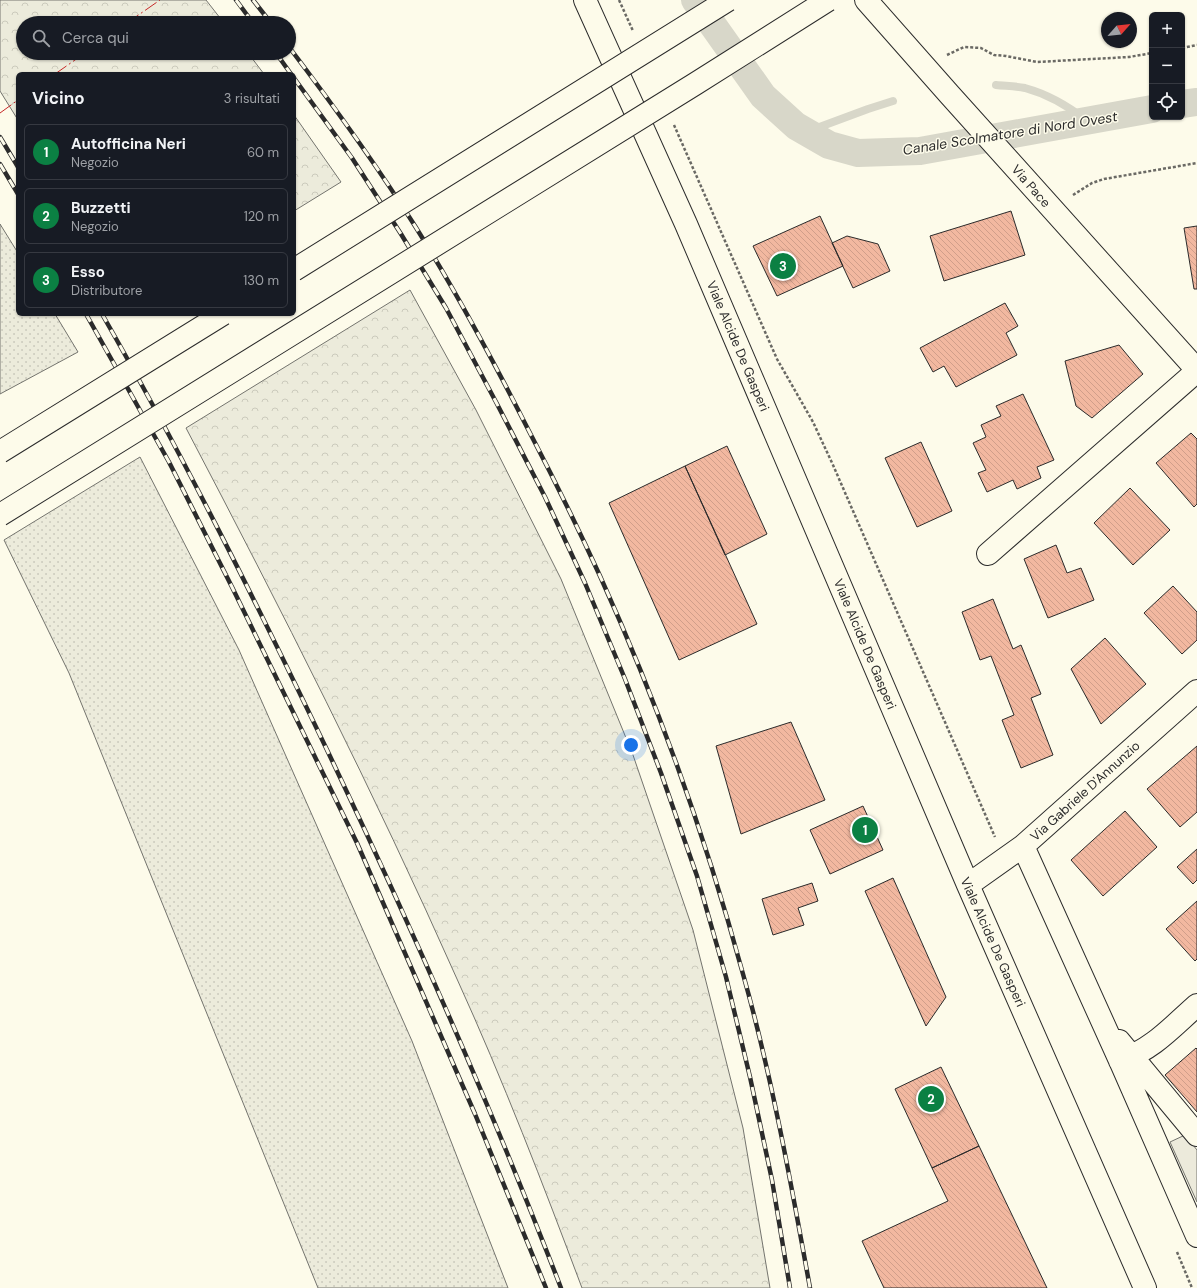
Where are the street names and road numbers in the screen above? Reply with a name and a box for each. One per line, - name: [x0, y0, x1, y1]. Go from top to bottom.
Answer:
- street label: Via Pace: [1008, 161, 1054, 211]
- street label: Viale Alcide De Gasperi: [703, 278, 773, 414]
- street label: Viale Alcide De Gasperi: [830, 576, 900, 712]
- street label: Via Gabriele D'Annunzio: [1027, 737, 1144, 845]
- street label: Viale Alcide De Gasperi: [957, 874, 1029, 1010]

